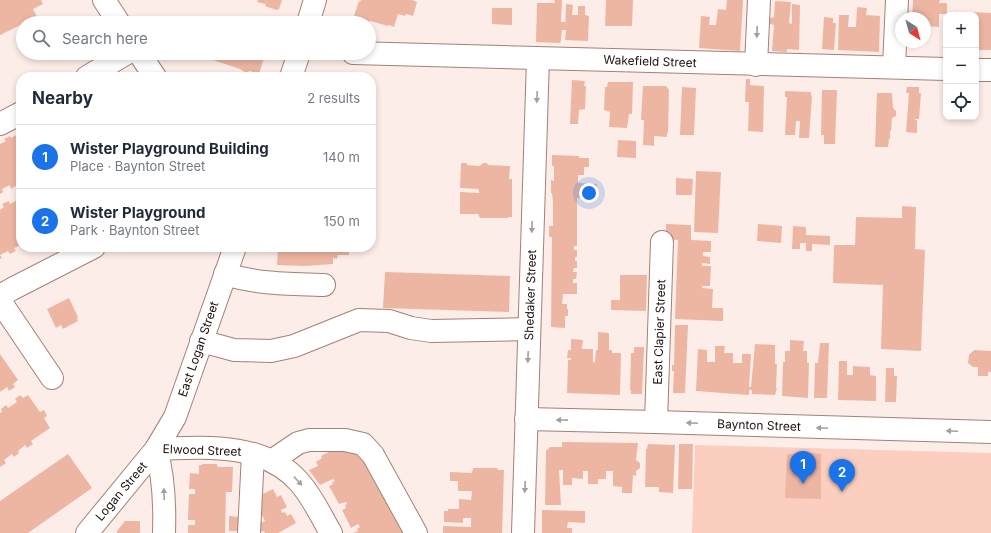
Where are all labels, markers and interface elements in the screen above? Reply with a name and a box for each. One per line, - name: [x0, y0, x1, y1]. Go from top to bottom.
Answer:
- north arrow: [895, 12, 931, 48]
- map controls: [943, 12, 979, 120]
- button: +: [943, 12, 979, 48]
- search box: [16, 16, 376, 60]
- one-way arrow: [754, 26, 761, 38]
- icon: search: [30, 27, 52, 49]
- text: Search here: [62, 29, 148, 48]
- button: −: [943, 48, 979, 84]
- street label: Wakefield Street: [603, 52, 697, 70]
- button: locate: [943, 84, 979, 120]
- text: Nearby: [32, 88, 93, 108]
- text: 2 results: [307, 90, 360, 106]
- one-way arrow: [533, 91, 540, 103]
- text: Wister Playground Building: [70, 139, 269, 158]
- text: 1: [42, 149, 48, 165]
- text: 140 m: [323, 149, 360, 165]
- text: Place · Baynton Street: [70, 158, 205, 174]
- your location: [579, 183, 599, 203]
- text: Wister Playground: [70, 203, 206, 222]
- text: 2: [41, 213, 49, 229]
- text: 150 m: [324, 213, 360, 229]
- one-way arrow: [529, 221, 536, 233]
- text: Park · Baynton Street: [70, 222, 199, 238]
- street label: Shedaker Street: [521, 249, 539, 341]
- street label: East Clapier Street: [650, 279, 668, 385]
- street label: East Logan Street: [175, 299, 221, 399]
- one-way arrow: [525, 351, 532, 363]
- street label: Baynton Street: [717, 416, 801, 434]
- one-way arrow: [555, 417, 568, 423]
- one-way arrow: [685, 420, 698, 426]
- one-way arrow: [816, 424, 828, 431]
- one-way arrow: [945, 428, 958, 434]
- street label: Elwood Street: [162, 441, 242, 459]
- pin: 1: [790, 451, 816, 484]
- street label: Logan Street: [92, 458, 150, 524]
- pin: 2: [829, 459, 855, 492]
- one-way arrow: [293, 476, 303, 486]
- one-way arrow: [521, 481, 528, 493]
- one-way arrow: [161, 487, 167, 500]

